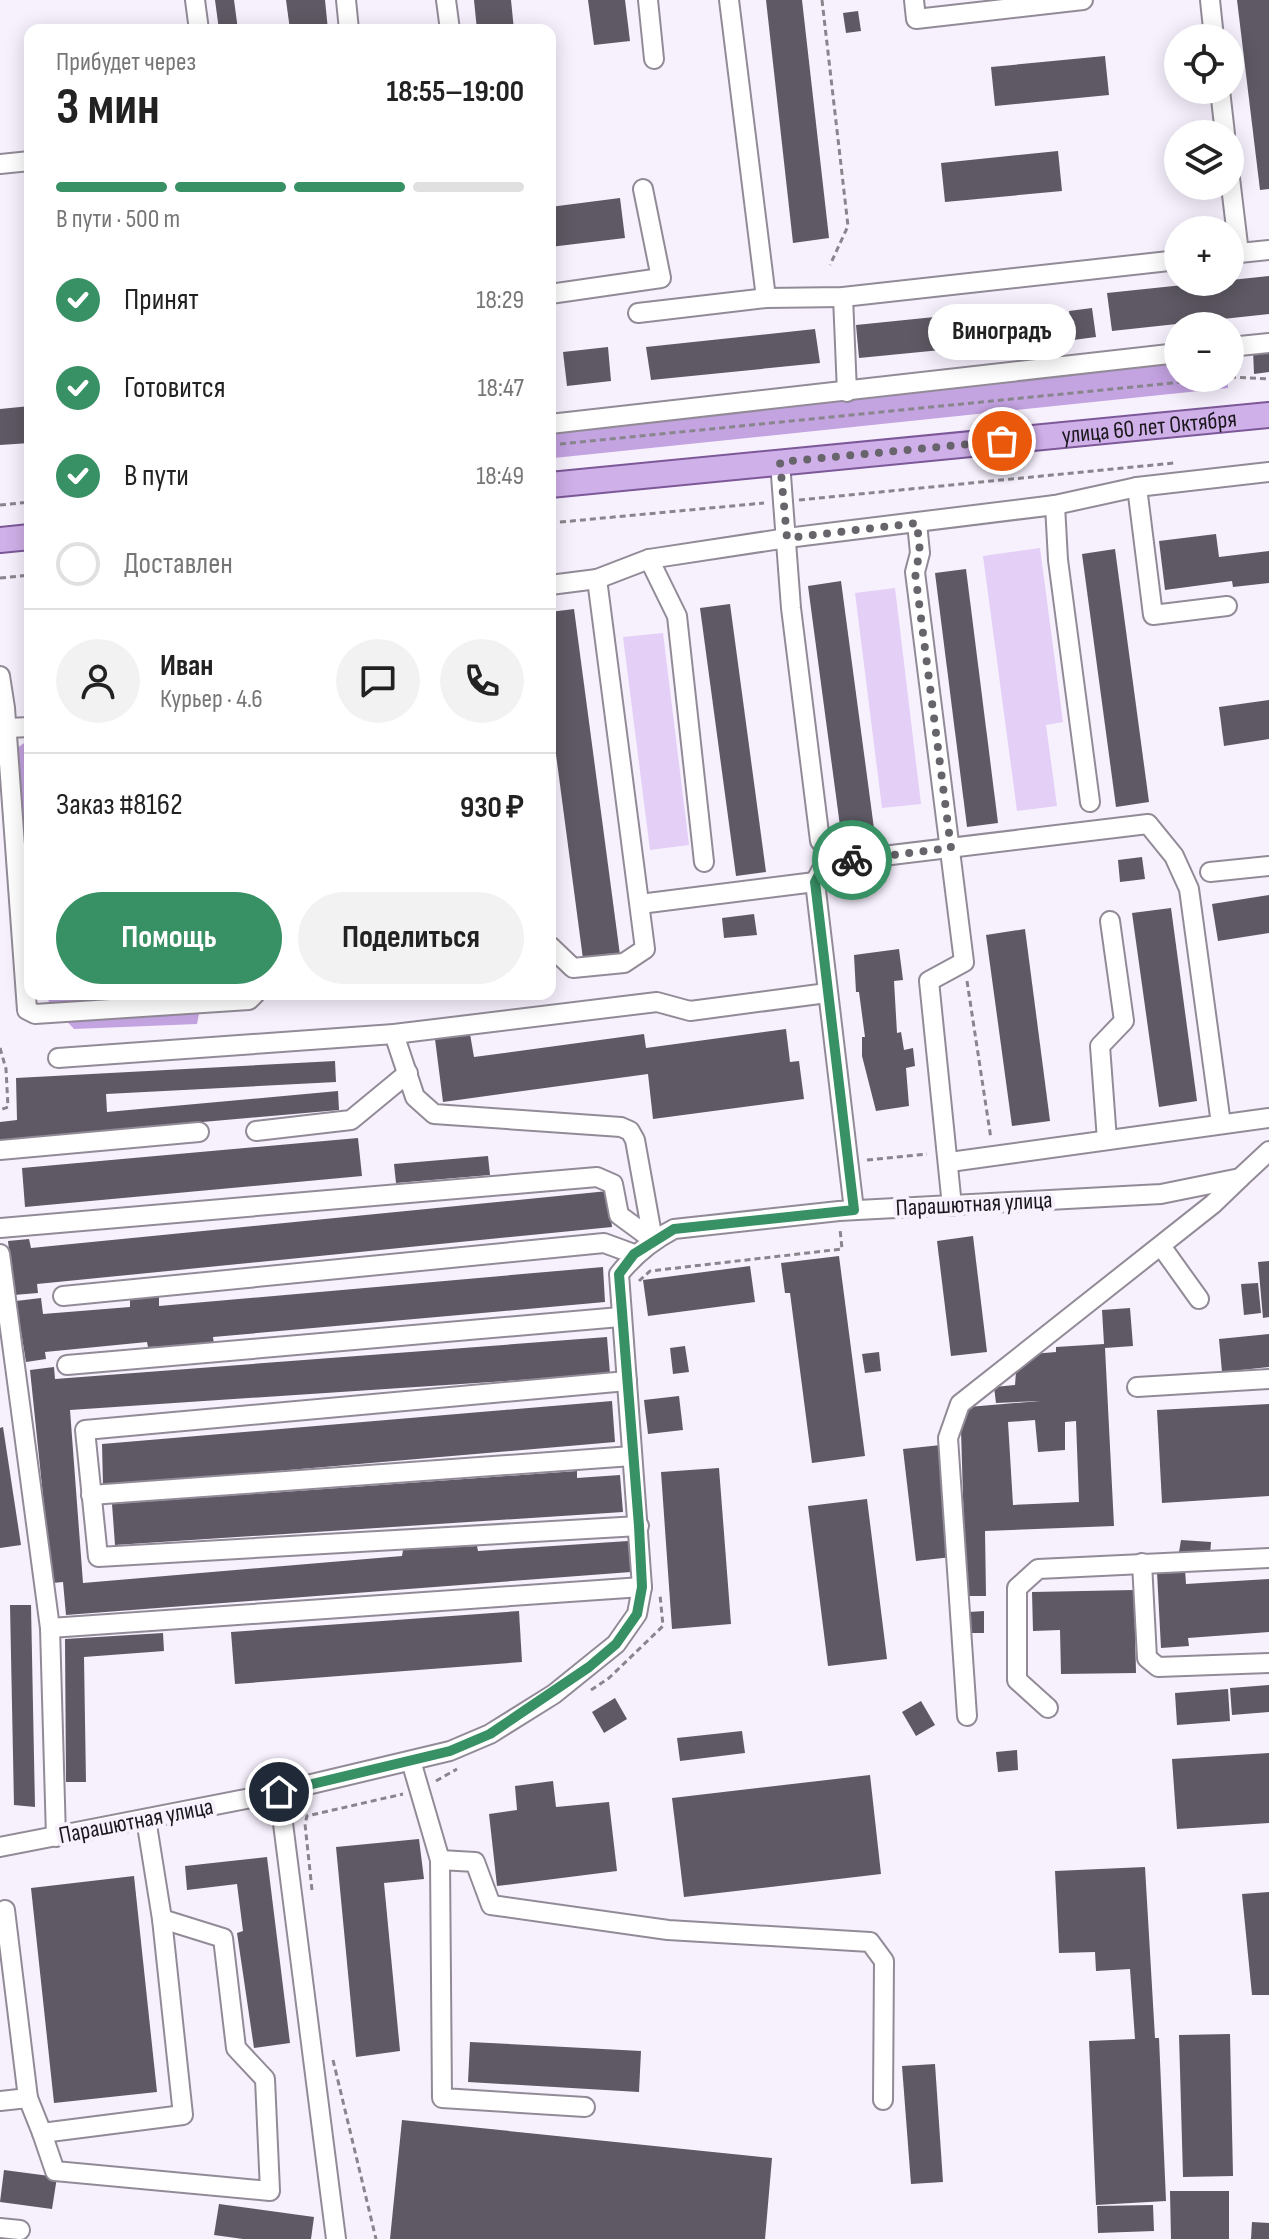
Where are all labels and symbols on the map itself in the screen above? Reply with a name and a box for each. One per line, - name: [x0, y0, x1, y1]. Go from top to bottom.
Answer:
- callout: Виноградъ: [928, 305, 1076, 361]
- street label: улица 60 лет Октября: [1060, 404, 1238, 450]
- pin: [968, 407, 1036, 475]
- courier: [812, 820, 892, 900]
- street label: Парашютная улица: [895, 1185, 1053, 1223]
- pin: [245, 1758, 313, 1826]
- street label: Парашютная улица: [56, 1792, 216, 1850]

